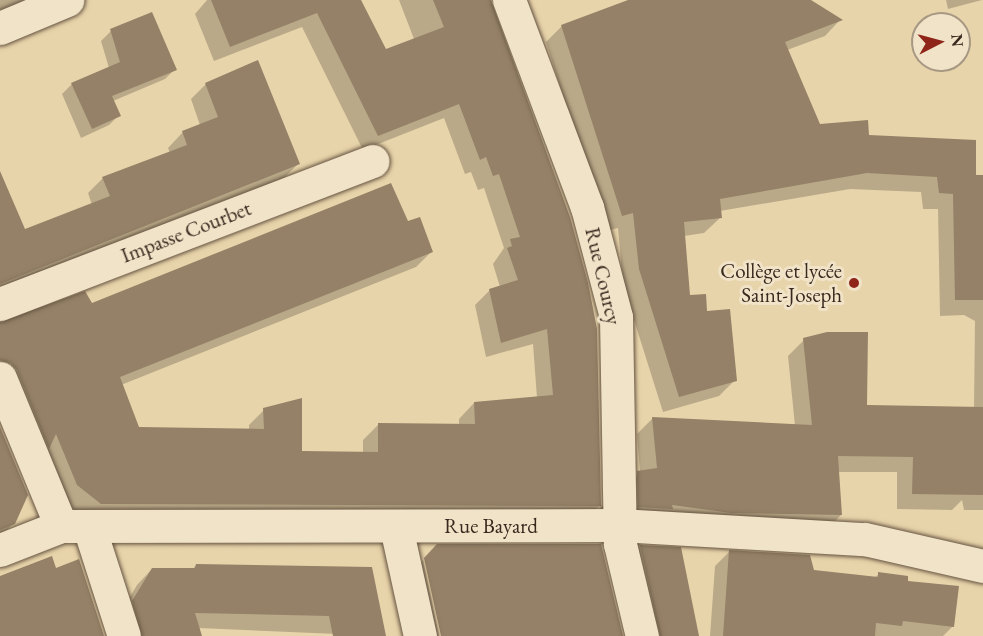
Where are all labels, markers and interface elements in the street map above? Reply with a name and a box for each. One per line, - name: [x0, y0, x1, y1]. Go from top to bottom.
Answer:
- north arrow: [911, 12, 971, 72]
- text: N: [946, 33, 969, 48]
- street label: Impasse Courbet: [117, 196, 255, 268]
- street label: Rue Courcy: [580, 225, 626, 327]
- place label: Collège et lycée Saint-Joseph: [720, 258, 842, 308]
- marker: Collège et lycée Saint-Joseph: [847, 276, 861, 290]
- street label: Rue Bayard: [444, 513, 538, 539]

